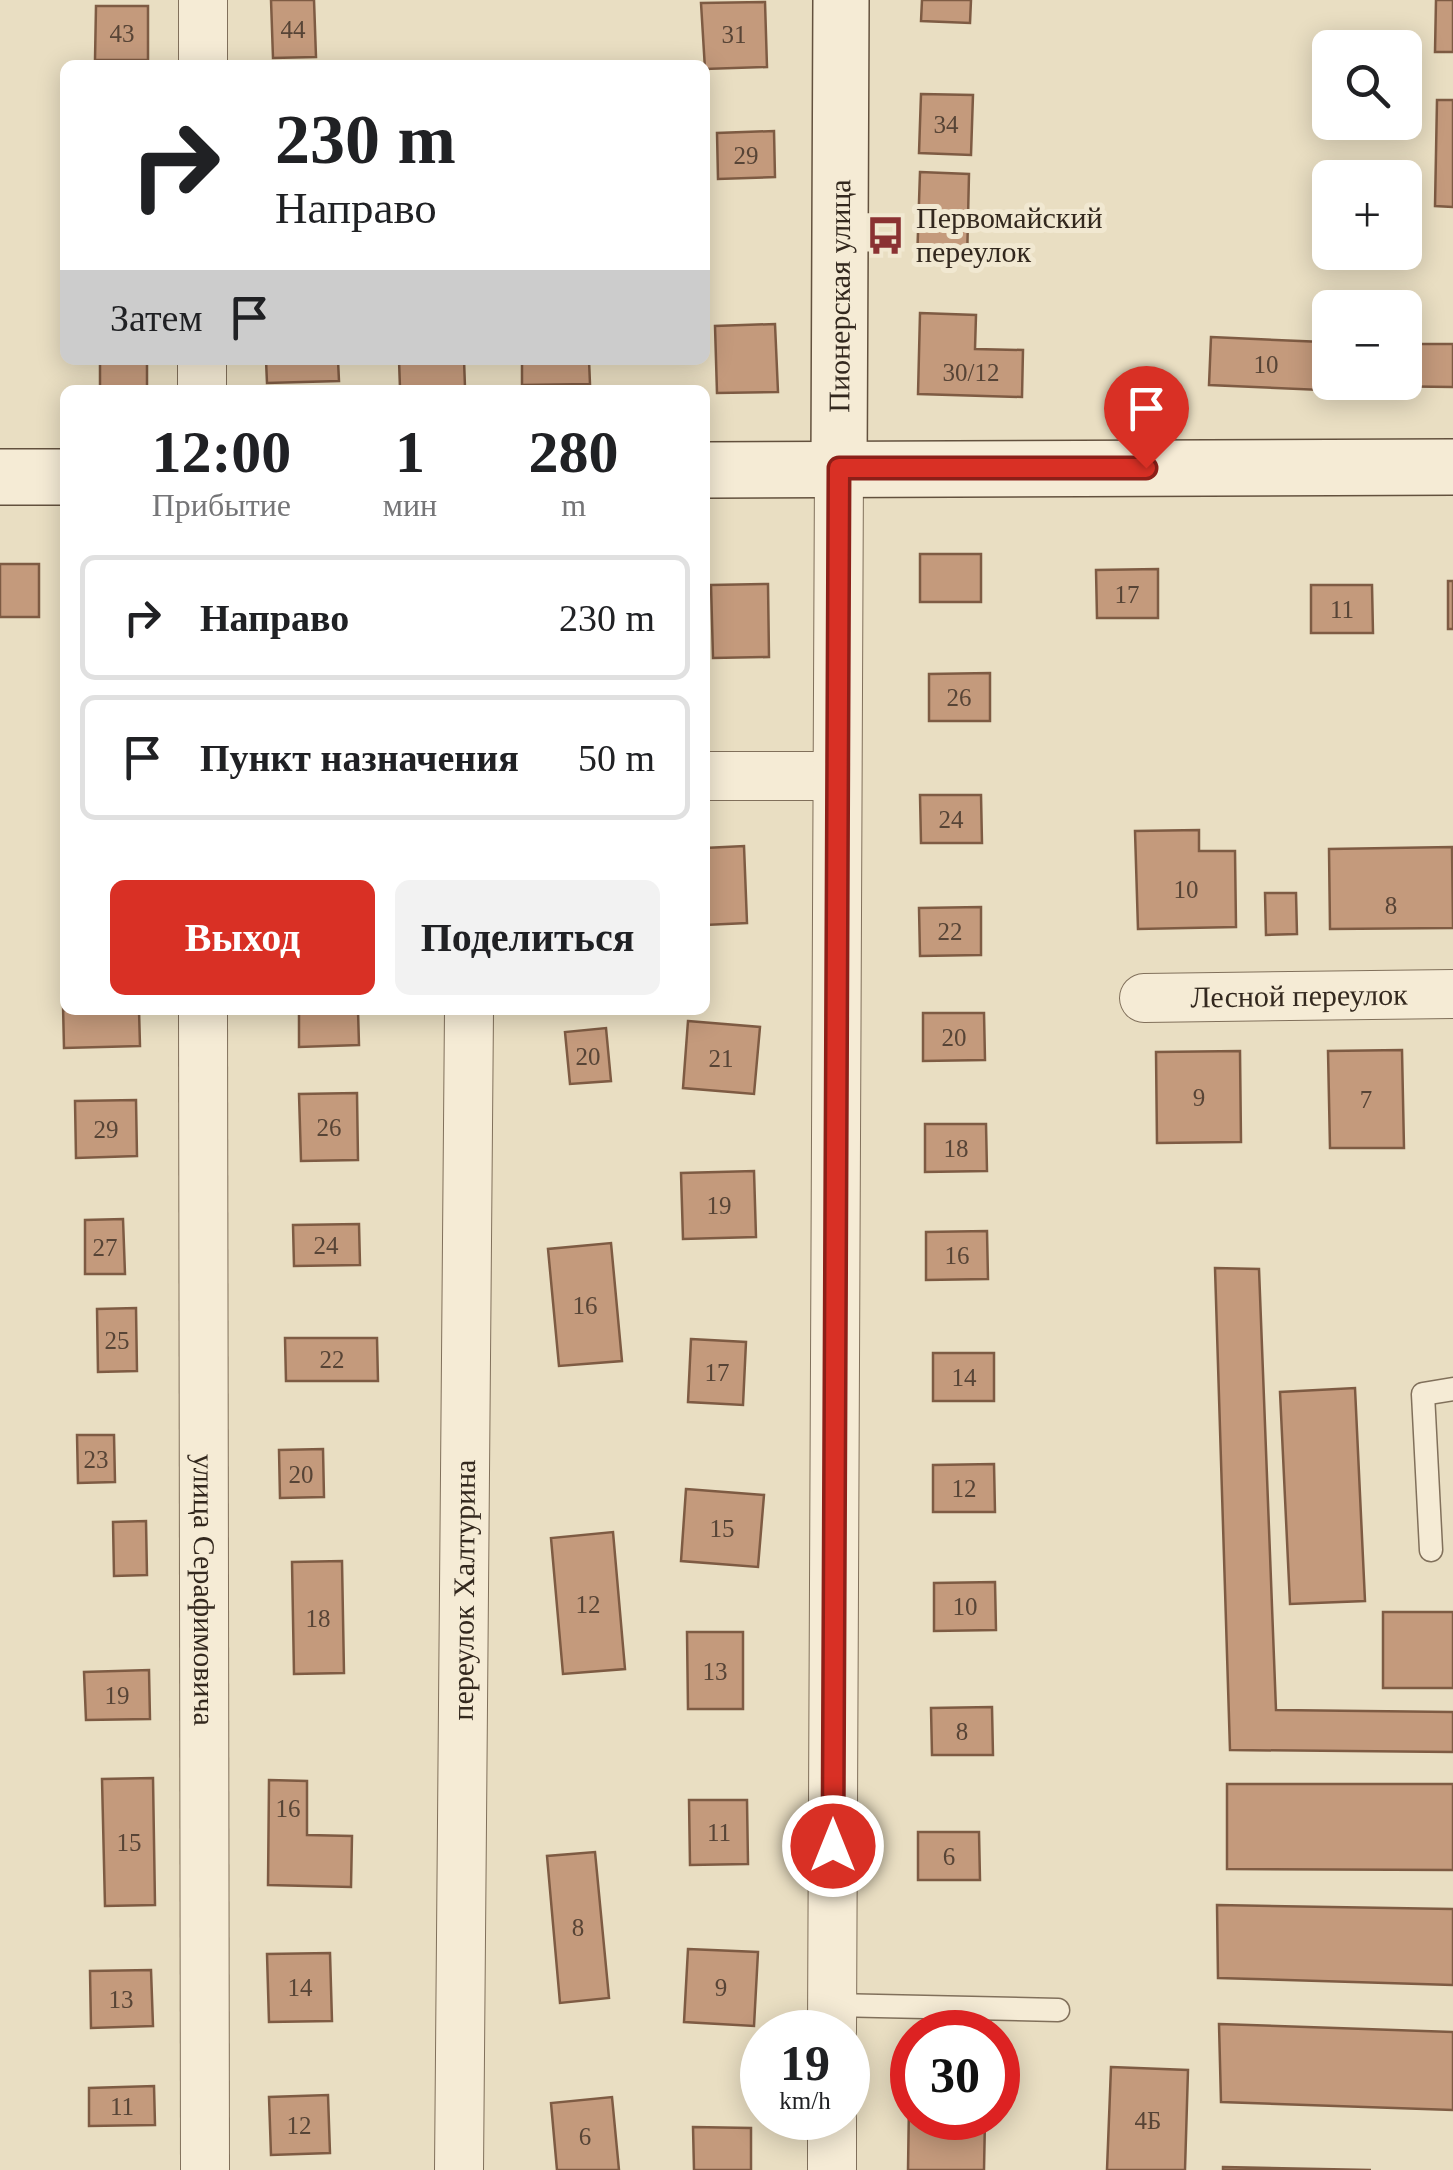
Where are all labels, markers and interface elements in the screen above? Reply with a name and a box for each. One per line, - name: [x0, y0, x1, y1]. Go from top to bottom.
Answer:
- house number: 44: [281, 16, 306, 43]
- house number: 43: [110, 20, 135, 47]
- house number: 31: [722, 21, 747, 48]
- map controls: [1312, 30, 1422, 400]
- button: search: [1312, 30, 1422, 140]
- icon: right: [110, 100, 240, 230]
- text: 230 m: [275, 101, 456, 178]
- house number: 34: [934, 111, 959, 138]
- house number: 29: [734, 142, 759, 169]
- button: +: [1312, 160, 1422, 270]
- street label: Пионерская улица: [822, 179, 856, 413]
- text: Направо: [275, 183, 437, 233]
- place label: Первомайский переулок: [916, 201, 1103, 268]
- bus stop icon: Первомайский переулок: [865, 214, 907, 256]
- icon: arrive: [222, 290, 277, 345]
- button: −: [1312, 290, 1422, 400]
- text: Затем: [110, 297, 202, 339]
- house number: 10: [1254, 351, 1279, 378]
- house number: 30/12: [943, 359, 999, 386]
- pin: [1104, 366, 1189, 469]
- icon: arrive: [1119, 381, 1174, 436]
- text: 12:00: [151, 419, 291, 485]
- text: 1: [395, 419, 425, 485]
- text: 280: [529, 419, 619, 485]
- text: Прибытие: [152, 487, 291, 523]
- text: мин: [383, 487, 437, 523]
- text: m: [561, 487, 586, 523]
- house number: 17: [1115, 581, 1140, 608]
- icon: right: [115, 590, 170, 645]
- house number: 11: [1330, 596, 1354, 623]
- text: Направо: [200, 597, 349, 639]
- text: 230 m: [559, 597, 655, 639]
- house number: 26: [947, 684, 972, 711]
- icon: arrive: [115, 730, 170, 785]
- text: Пункт назначения: [200, 737, 519, 779]
- text: 50 m: [578, 737, 655, 779]
- house number: 24: [939, 806, 964, 833]
- house number: 10: [1174, 876, 1199, 903]
- button: Выход: [110, 880, 375, 995]
- button: Поделиться: [395, 880, 660, 995]
- house number: 8: [1385, 892, 1397, 919]
- house number: 22: [938, 918, 963, 945]
- street label: Лесной переулок: [1190, 978, 1408, 1013]
- house number: 20: [942, 1024, 967, 1051]
- house number: 20: [576, 1043, 601, 1070]
- house number: 21: [709, 1045, 734, 1072]
- house number: 9: [1193, 1084, 1205, 1111]
- house number: 7: [1360, 1086, 1372, 1113]
- house number: 26: [317, 1114, 342, 1141]
- house number: 29: [94, 1116, 119, 1143]
- house number: 18: [944, 1135, 969, 1162]
- house number: 19: [707, 1192, 732, 1219]
- house number: 24: [314, 1232, 339, 1259]
- house number: 27: [93, 1234, 118, 1261]
- house number: 16: [945, 1242, 970, 1269]
- house number: 16: [573, 1292, 598, 1319]
- house number: 25: [105, 1327, 130, 1354]
- house number: 22: [320, 1346, 345, 1373]
- house number: 17: [705, 1359, 730, 1386]
- house number: 14: [952, 1364, 977, 1391]
- house number: 23: [84, 1446, 109, 1473]
- street label: улица Серафимовича: [188, 1454, 221, 1726]
- street label: переулок Халтурина: [446, 1459, 481, 1721]
- house number: 20: [289, 1461, 314, 1488]
- house number: 12: [952, 1475, 977, 1502]
- house number: 15: [710, 1515, 735, 1542]
- house number: 12: [576, 1591, 601, 1618]
- house number: 10: [953, 1593, 978, 1620]
- house number: 18: [306, 1605, 331, 1632]
- house number: 13: [703, 1658, 728, 1685]
- house number: 19: [105, 1682, 130, 1709]
- house number: 8: [956, 1718, 968, 1745]
- position arrow: [781, 1794, 885, 1898]
- house number: 16: [276, 1795, 301, 1822]
- house number: 11: [707, 1819, 731, 1846]
- house number: 15: [117, 1829, 142, 1856]
- house number: 6: [943, 1843, 955, 1870]
- house number: 8: [572, 1914, 584, 1941]
- house number: 14: [288, 1974, 313, 2001]
- house number: 9: [715, 1974, 727, 2001]
- house number: 13: [109, 1986, 134, 2013]
- speed limit sign: 30: [890, 2010, 1020, 2140]
- text: 19: [780, 2035, 830, 2091]
- text: km/h: [779, 2087, 831, 2114]
- house number: 11: [110, 2093, 134, 2120]
- house number: 4Б: [1135, 2107, 1161, 2134]
- house number: 12: [287, 2112, 312, 2139]
- house number: 6: [579, 2123, 591, 2150]

